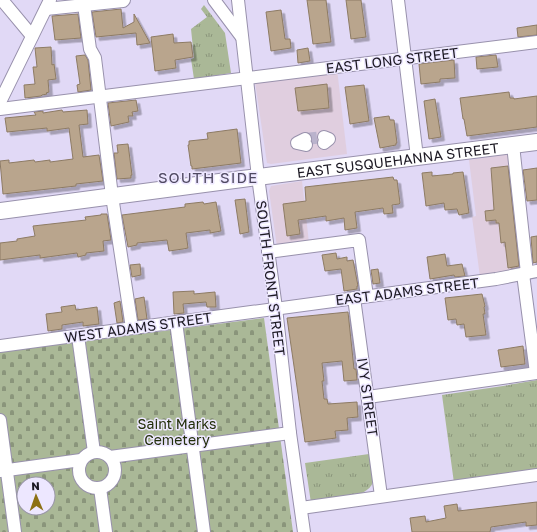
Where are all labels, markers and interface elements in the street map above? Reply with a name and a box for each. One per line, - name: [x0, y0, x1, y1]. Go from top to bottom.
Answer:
- street label: EAST LONG STREET: [325, 43, 460, 77]
- street label: EAST SUSQUEHANNA STREET: [296, 138, 500, 181]
- district label: SOUTH SIDE: [158, 168, 258, 186]
- street label: SOUTH FRONT STREET: [253, 199, 289, 357]
- street label: EAST ADAMS STREET: [334, 274, 480, 308]
- street label: WEST ADAMS STREET: [63, 308, 213, 346]
- street label: IVY STREET: [354, 356, 382, 438]
- park label: Saint Marks Cemetery: [138, 415, 216, 448]
- north arrow: [16, 476, 56, 516]
- text: N: [31, 479, 40, 492]

